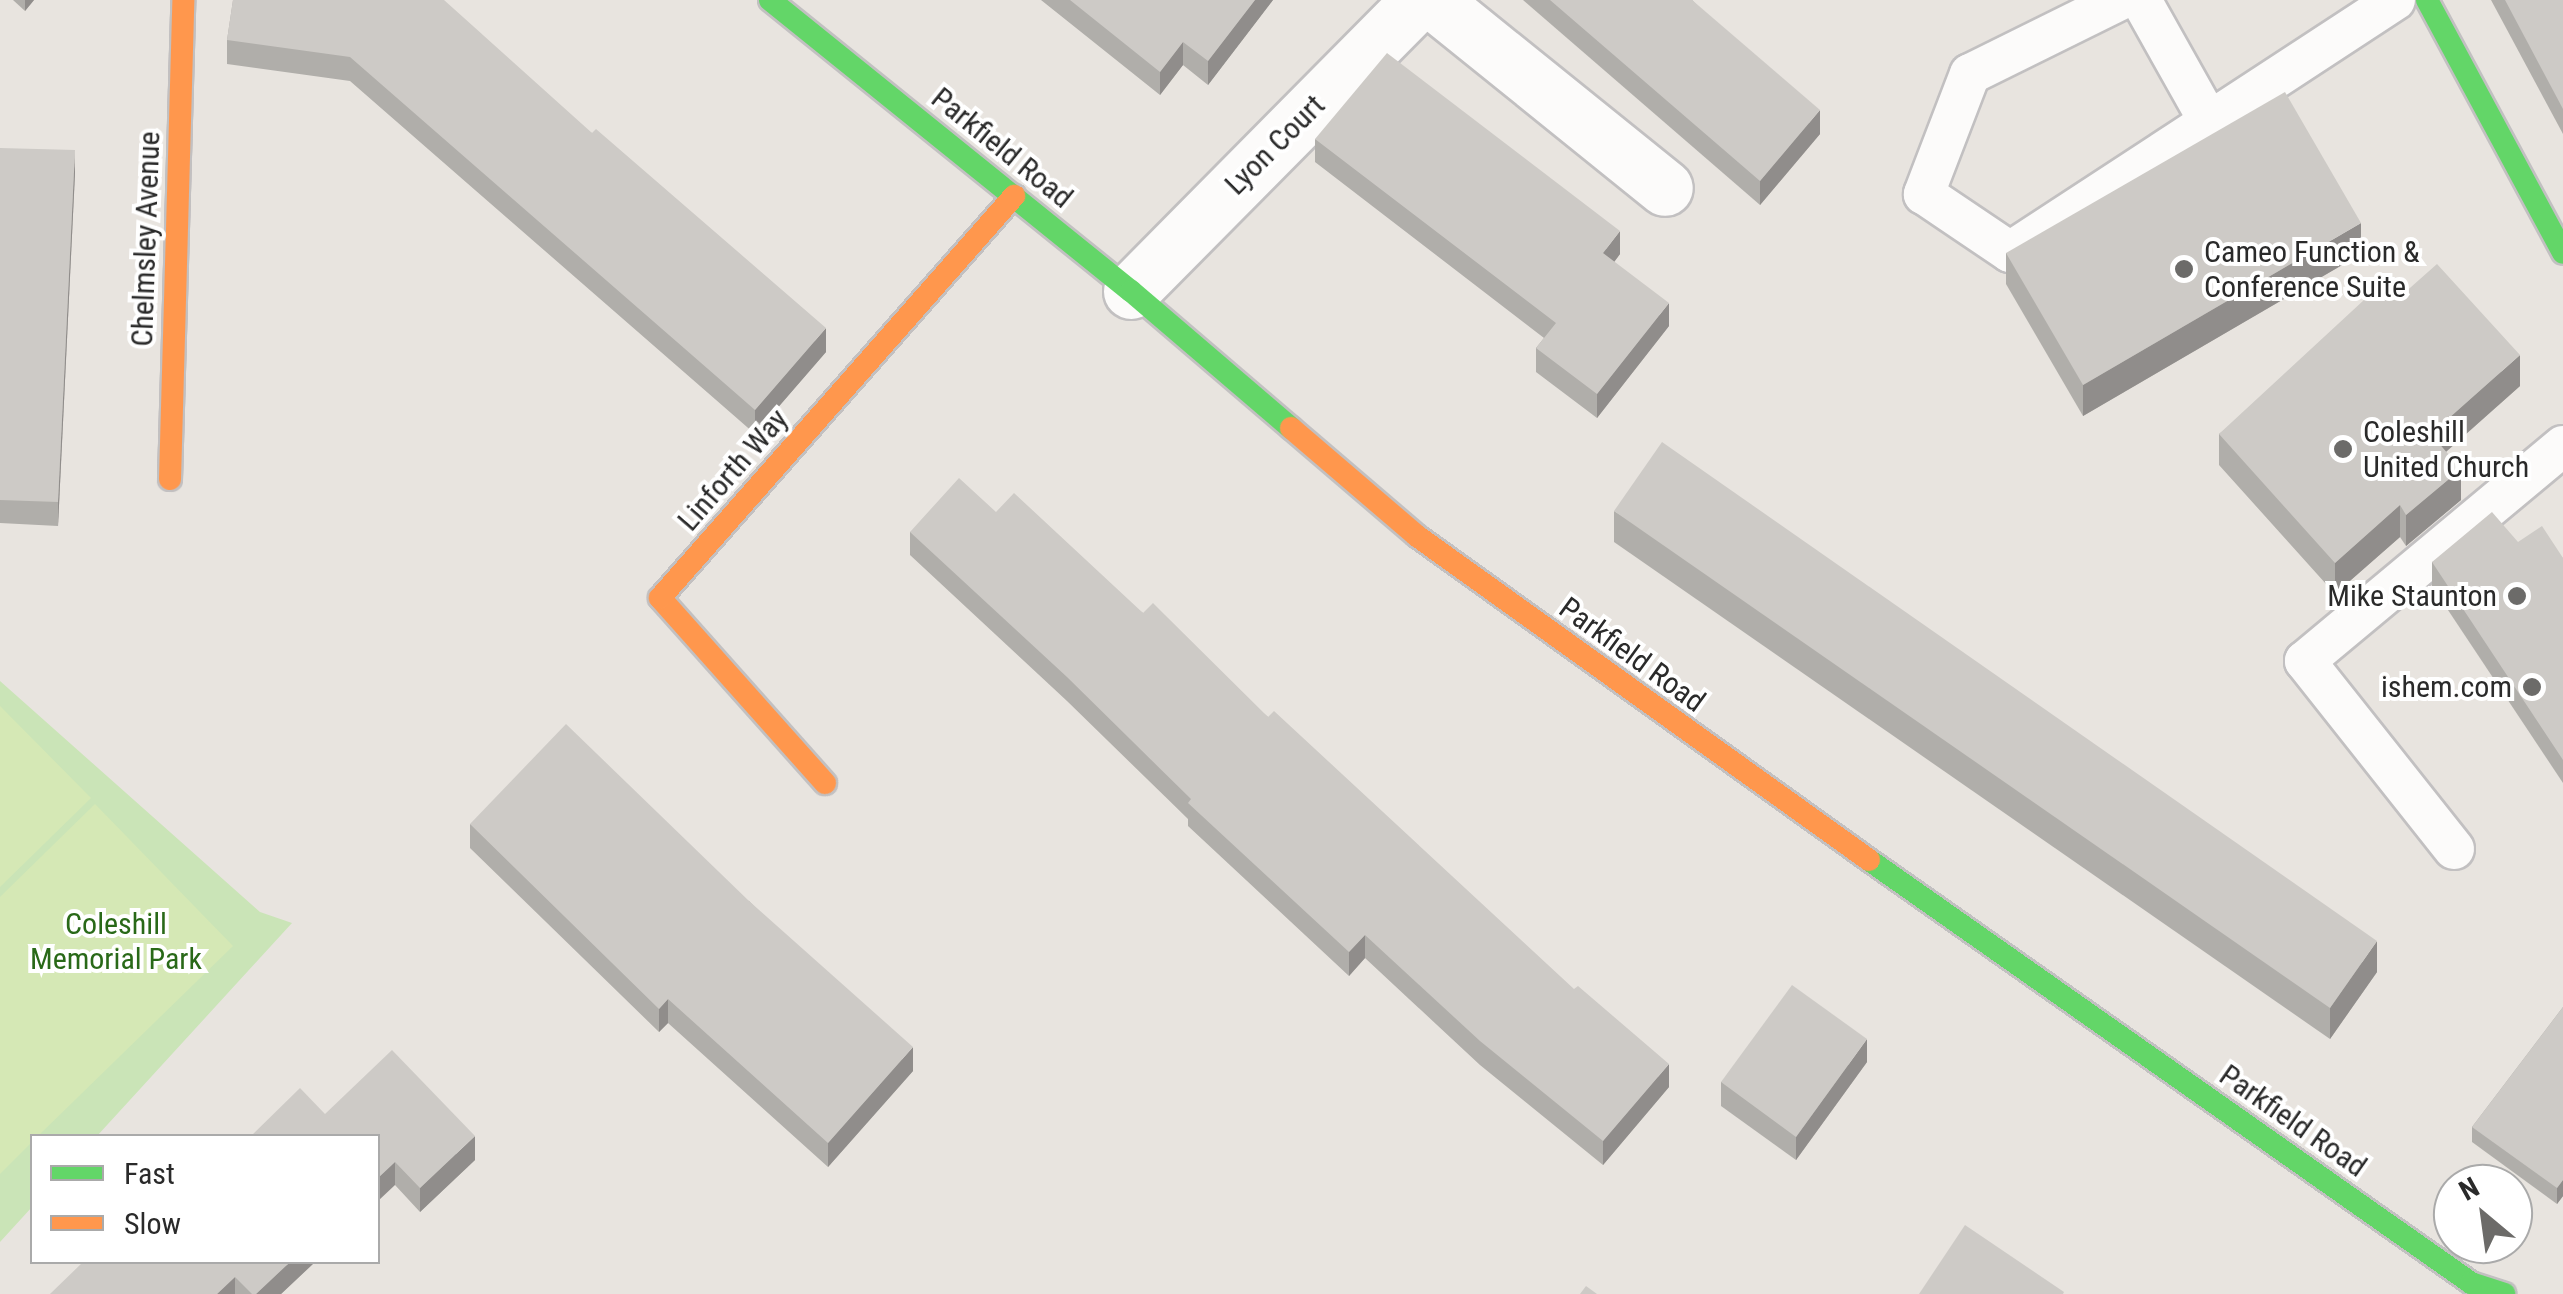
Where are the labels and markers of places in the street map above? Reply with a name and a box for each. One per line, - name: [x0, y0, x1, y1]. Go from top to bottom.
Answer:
- place label: Cameo Function & Conference Suite: [2204, 234, 2420, 304]
- marker: Cameo Function & Conference Suite: [2173, 258, 2195, 280]
- place label: Coleshill United Church: [2363, 414, 2529, 484]
- marker: Coleshill United Church: [2332, 438, 2354, 460]
- place label: Mike Staunton: [2327, 578, 2497, 614]
- marker: Mike Staunton: [2506, 585, 2528, 607]
- place label: ishem.com: [2381, 669, 2512, 705]
- marker: ishem.com: [2521, 676, 2543, 698]

